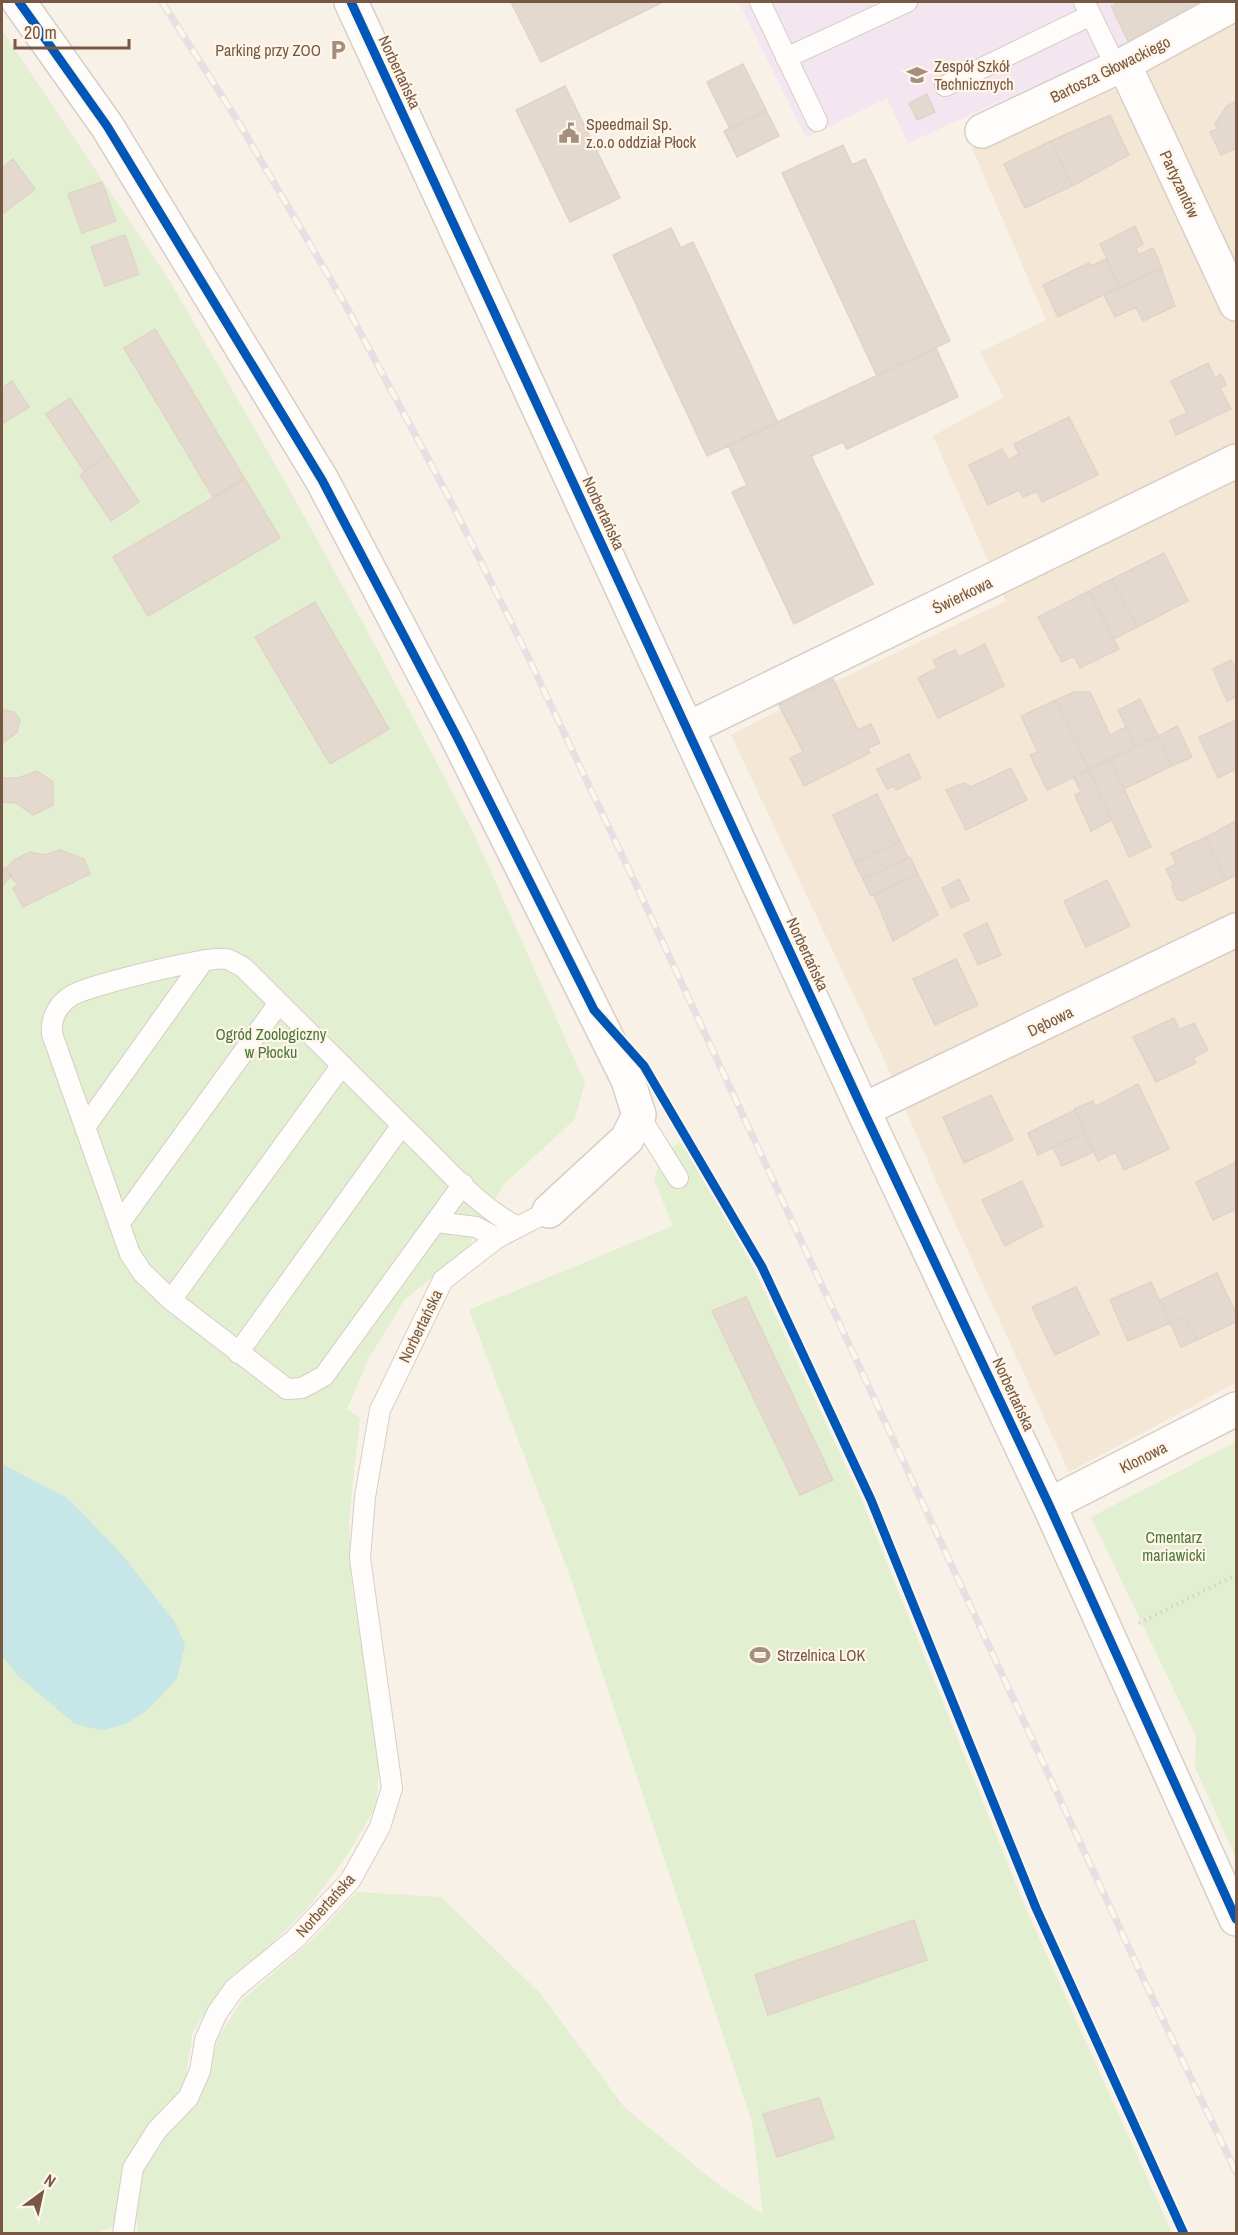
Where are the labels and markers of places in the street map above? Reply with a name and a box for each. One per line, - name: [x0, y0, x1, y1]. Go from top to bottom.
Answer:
- parking icon: Parking przy ZOO: [326, 38, 350, 62]
- place label: Parking przy ZOO: [215, 39, 321, 61]
- place label: Zespół Szkół Technicznych: [934, 55, 1014, 95]
- school or university icon: Zespół Szkół Technicznych: [905, 63, 929, 87]
- place label: Speedmail Sp. z.o.o oddział Płock: [586, 113, 697, 153]
- public building icon: Speedmail Sp. z.o.o oddział Płock: [557, 121, 581, 145]
- sports icon: Strzelnica LOK: [748, 1643, 772, 1667]
- place label: Strzelnica LOK: [777, 1644, 865, 1666]

